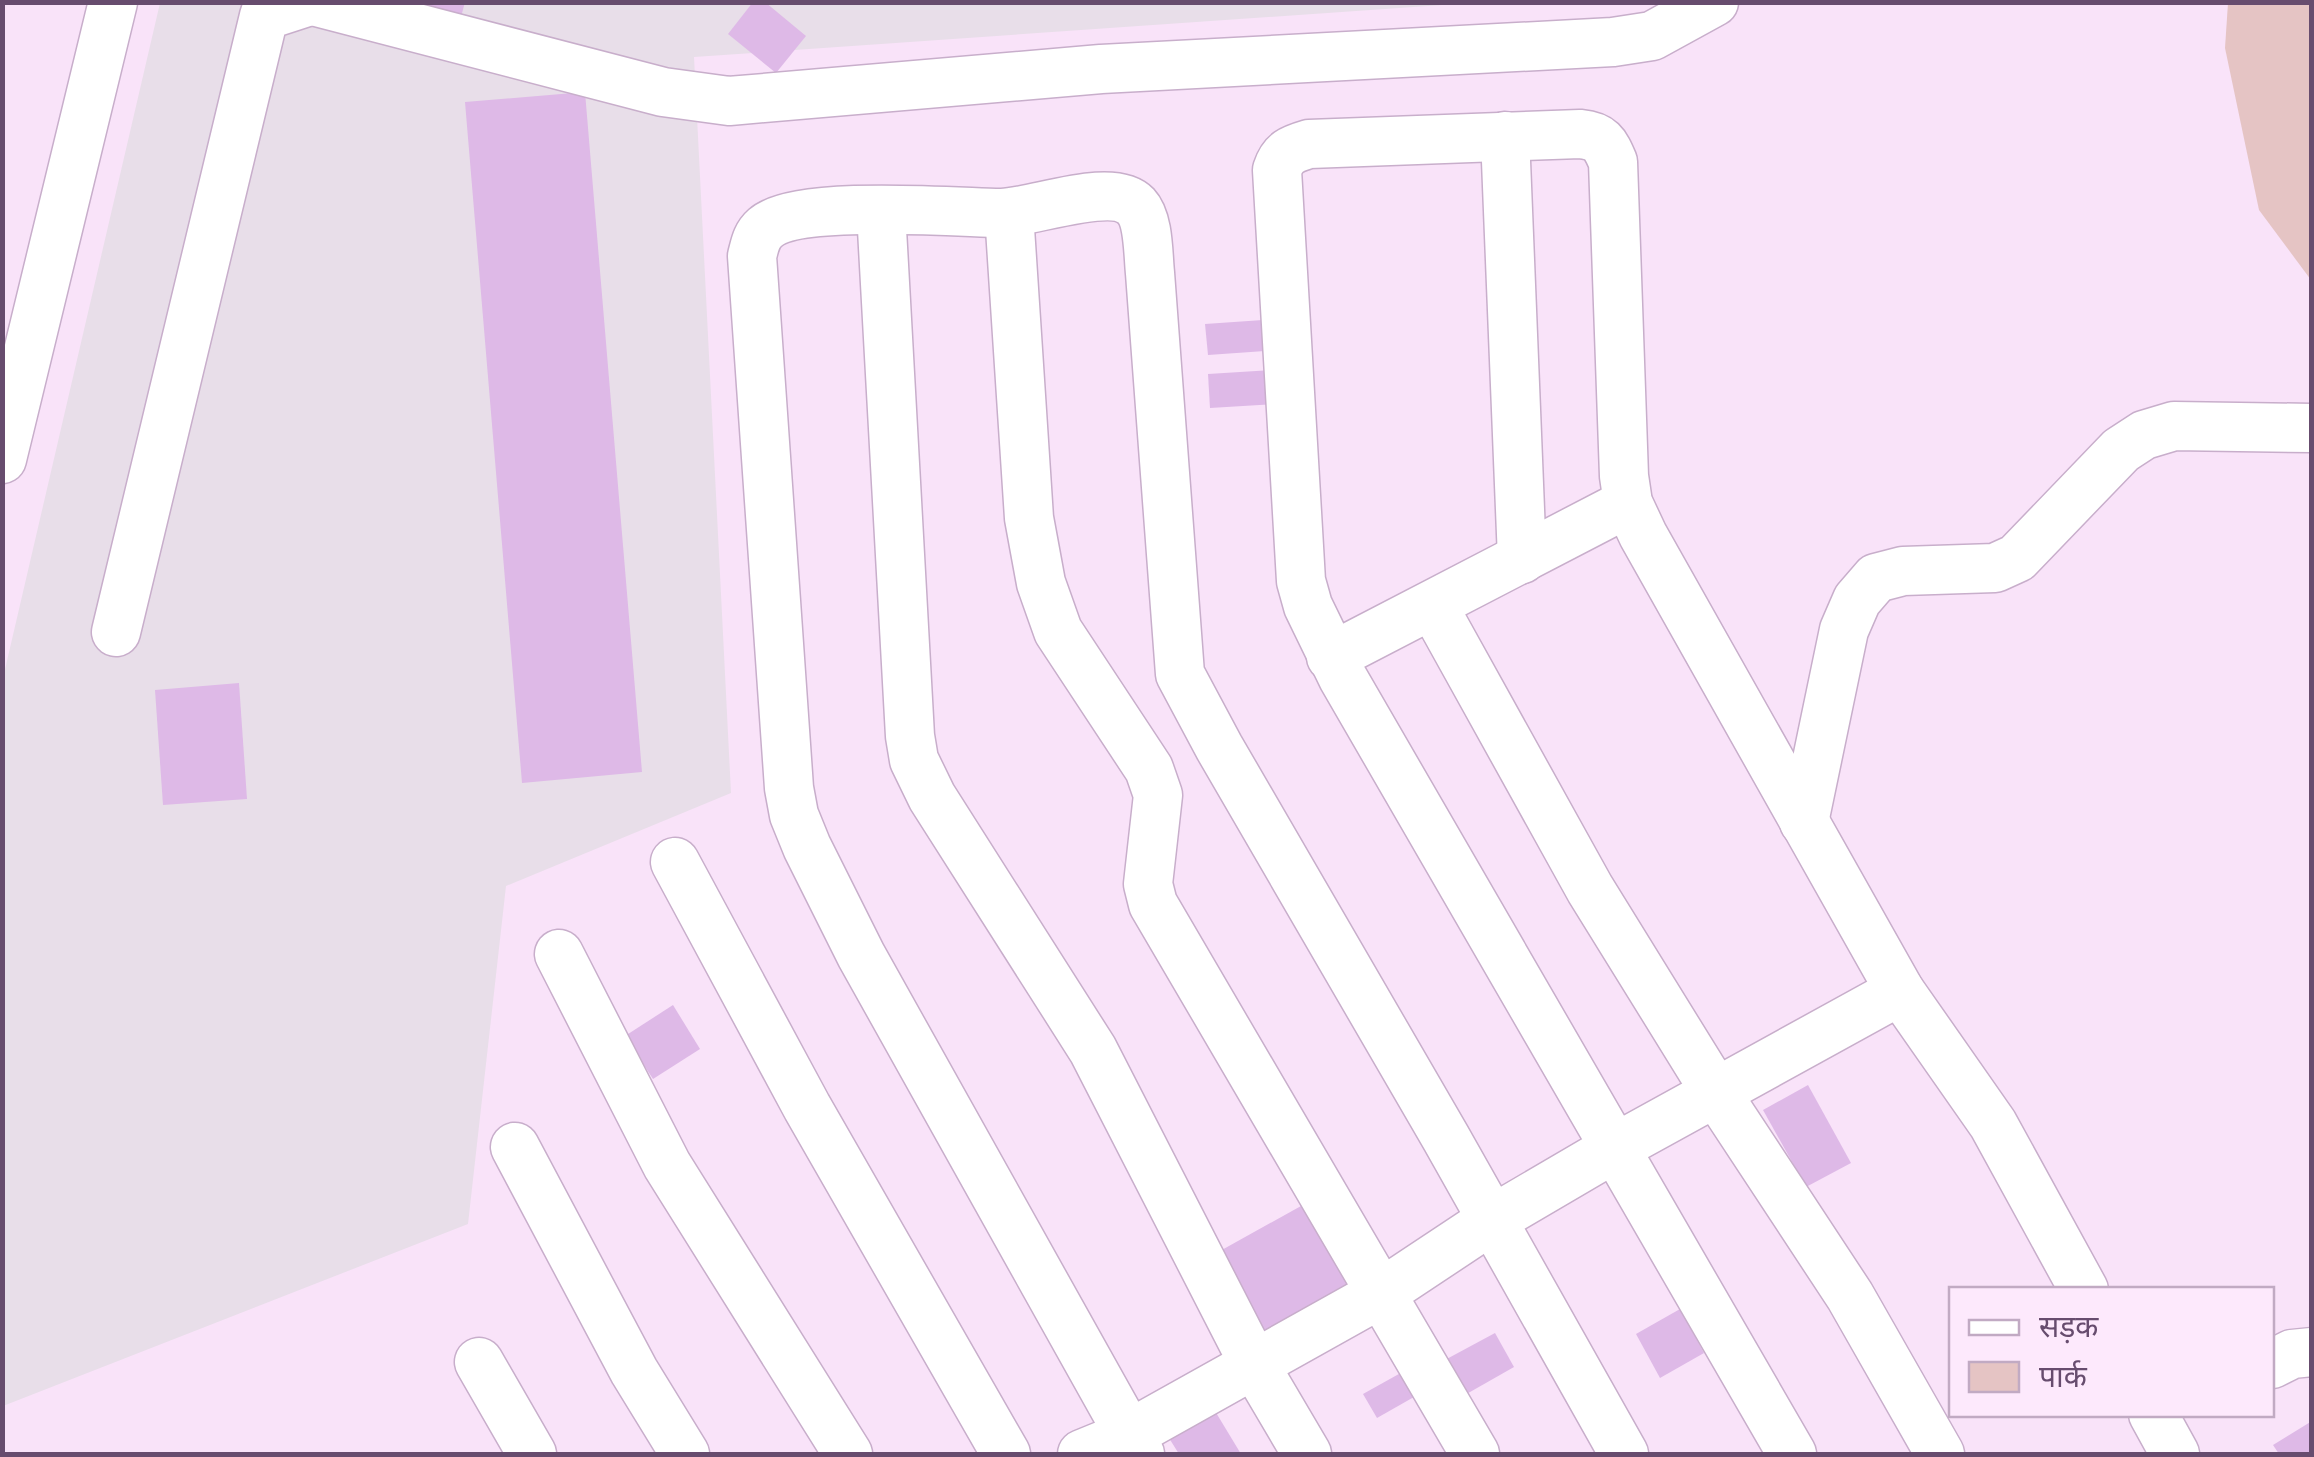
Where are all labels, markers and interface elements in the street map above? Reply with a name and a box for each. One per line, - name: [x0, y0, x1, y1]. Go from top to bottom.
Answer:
- legend: [1949, 1287, 2274, 1417]
- text: सड़क: [2039, 1309, 2099, 1344]
- text: पार्क: [2039, 1359, 2088, 1393]

